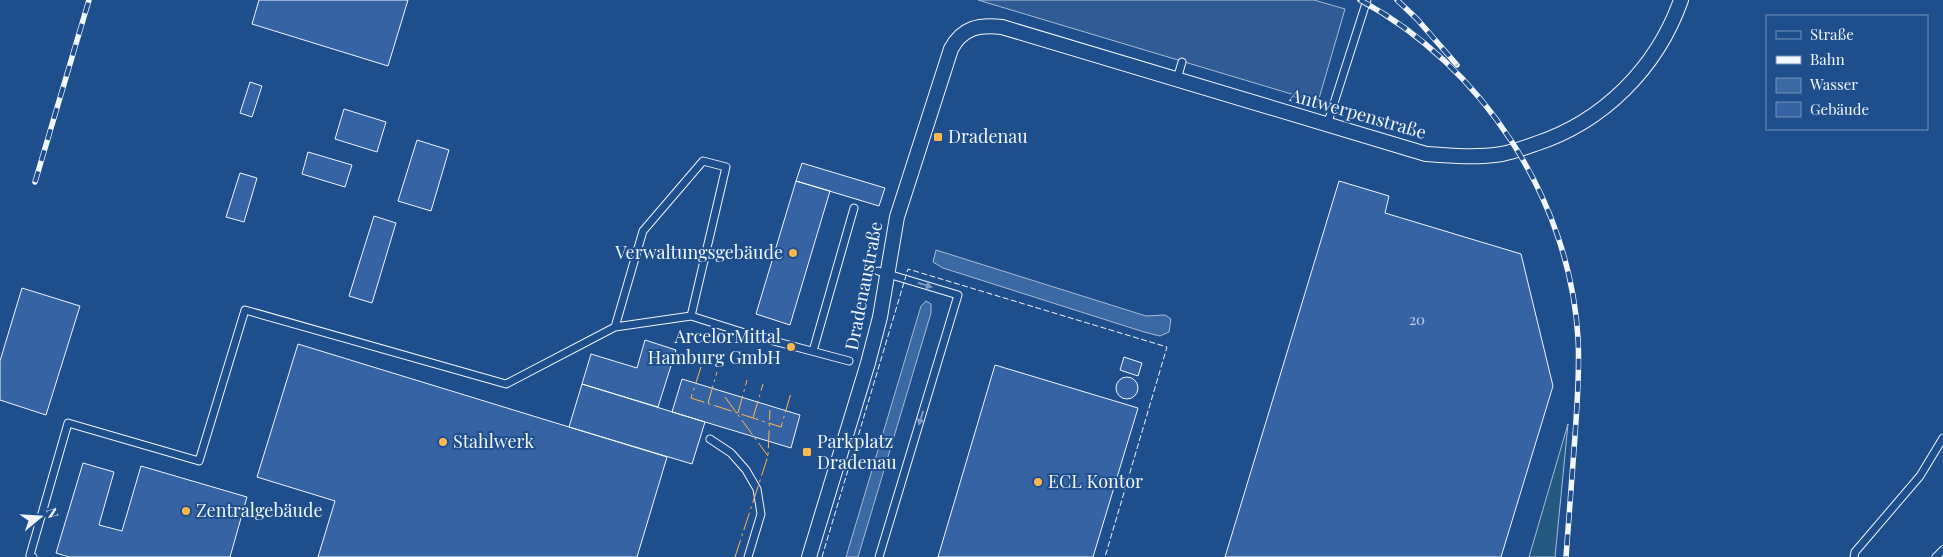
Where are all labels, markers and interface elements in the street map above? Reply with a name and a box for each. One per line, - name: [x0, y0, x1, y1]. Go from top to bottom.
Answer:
- legend: [1766, 15, 1928, 130]
- text: Straße: [1810, 24, 1854, 44]
- text: Bahn: [1810, 49, 1845, 69]
- text: Wasser: [1809, 74, 1858, 94]
- street label: Antwerpenstraße: [1286, 82, 1429, 144]
- text: Gebäude: [1810, 99, 1869, 119]
- place label: Dradenau: [948, 124, 1028, 148]
- marker: Dradenau: [932, 131, 944, 143]
- street label: Dradenaustraße: [839, 219, 887, 352]
- place label: Verwaltungsgebäude: [614, 240, 783, 264]
- marker: Verwaltungsgebäude: [787, 247, 799, 259]
- one-way arrow: [918, 282, 933, 290]
- house number: 20: [1409, 309, 1425, 329]
- place label: ArcelorMittal Hamburg GmbH: [648, 324, 781, 369]
- marker: ArcelorMittal Hamburg GmbH: [785, 341, 797, 353]
- one-way arrow: [917, 410, 925, 425]
- place label: Stahlwerk: [453, 429, 534, 453]
- place label: Parkplatz Dradenau: [817, 429, 897, 474]
- marker: Stahlwerk: [437, 436, 449, 448]
- marker: Parkplatz Dradenau: [801, 446, 813, 458]
- place label: ECL Kontor: [1048, 469, 1143, 493]
- marker: ECL Kontor: [1032, 476, 1044, 488]
- north arrow: [15, 492, 65, 542]
- place label: Zentralgebäude: [196, 498, 323, 522]
- text: N: [42, 505, 63, 521]
- marker: Zentralgebäude: [180, 505, 192, 517]

